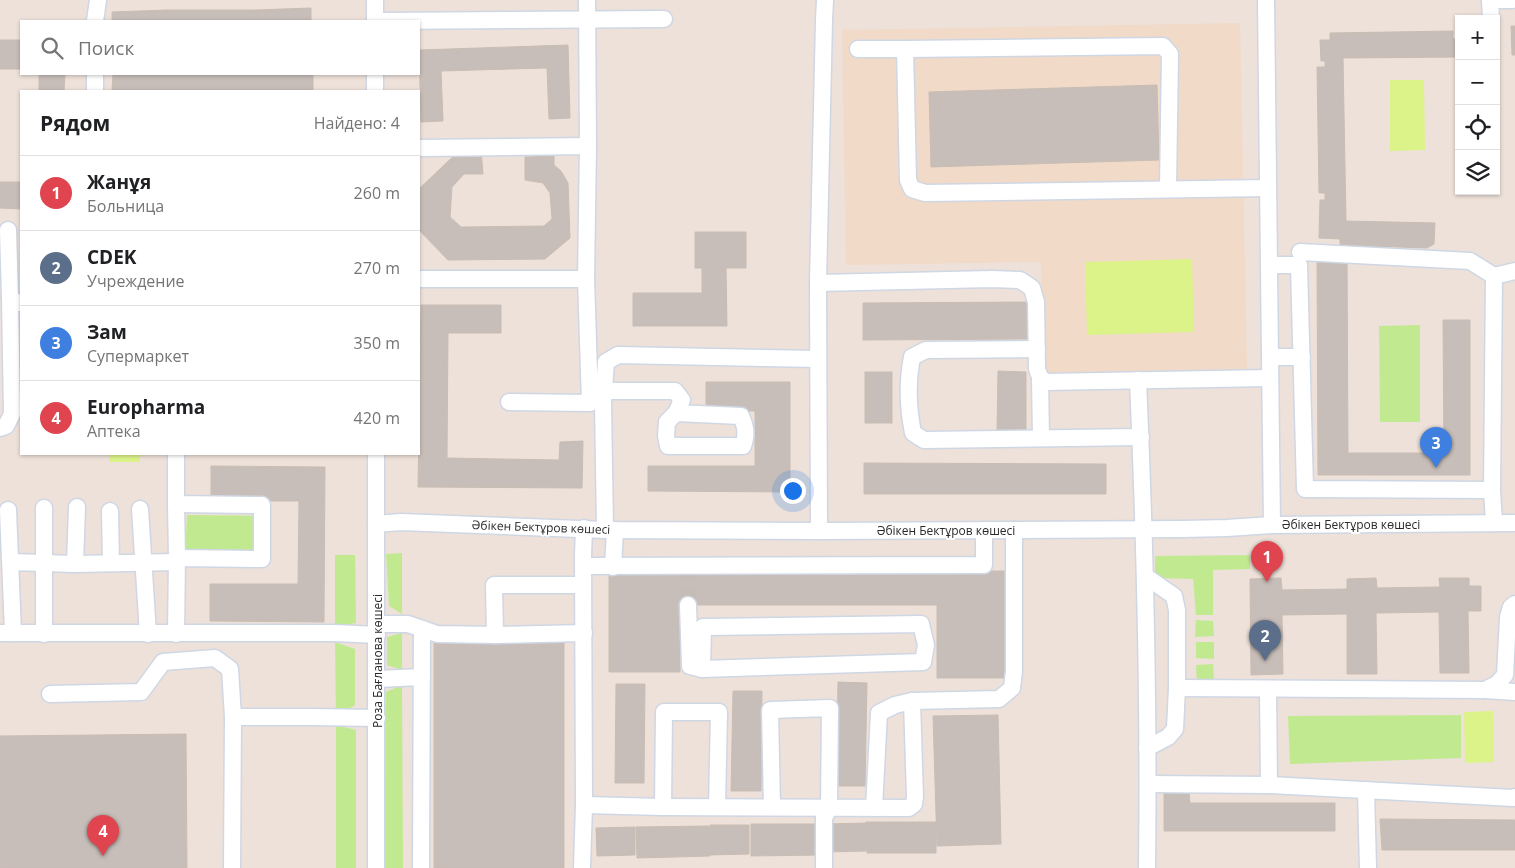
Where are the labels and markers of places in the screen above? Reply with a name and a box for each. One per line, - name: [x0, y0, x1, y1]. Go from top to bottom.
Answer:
- pin: 3: [1420, 427, 1452, 468]
- pin: 1: [1251, 541, 1283, 582]
- pin: 2: [1249, 620, 1281, 661]
- pin: 4: [87, 815, 119, 856]

